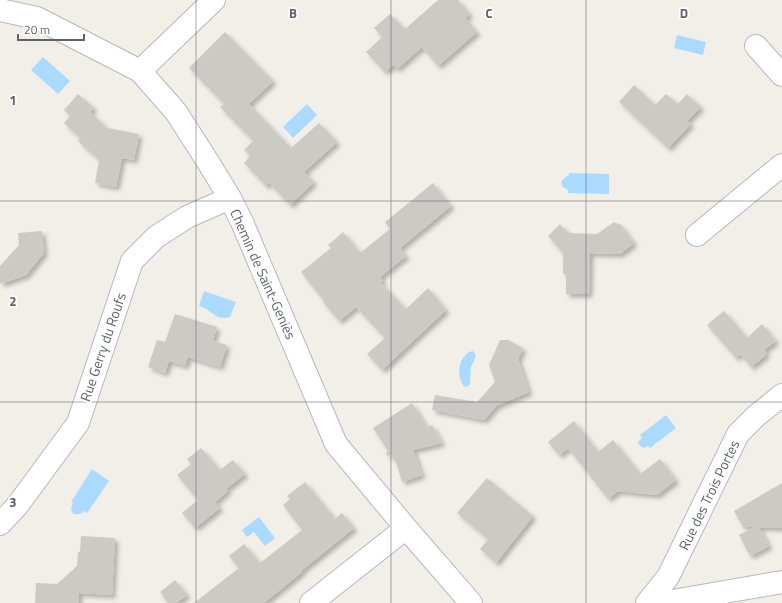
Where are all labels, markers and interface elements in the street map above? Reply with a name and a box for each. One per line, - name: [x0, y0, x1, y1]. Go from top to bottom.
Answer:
- text: B: [289, 3, 297, 23]
- text: C: [485, 3, 493, 23]
- text: D: [680, 3, 688, 23]
- scale bar: [18, 16, 84, 42]
- text: 20 m: [24, 20, 50, 39]
- text: 1: [9, 90, 17, 110]
- street label: Chemin de Saint-Geniès: [225, 205, 302, 342]
- street label: Rue Gerry du Roufs: [74, 290, 131, 404]
- text: 2: [9, 291, 17, 311]
- street label: Rue des Trois Portes: [673, 436, 744, 553]
- text: 3: [9, 492, 17, 512]

